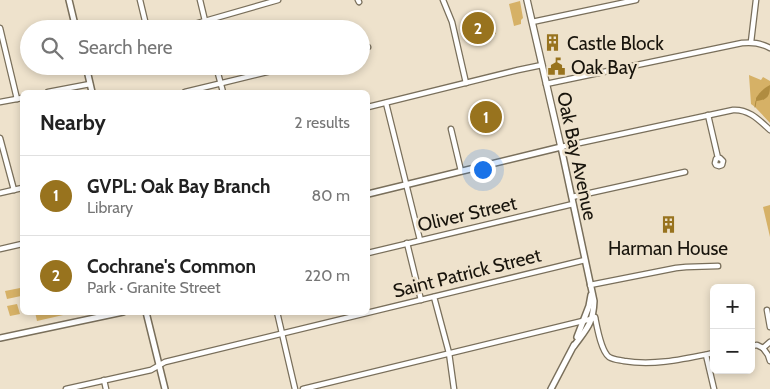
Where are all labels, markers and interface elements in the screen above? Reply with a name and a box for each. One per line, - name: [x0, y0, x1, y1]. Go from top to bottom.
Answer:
- pin: 2: [462, 9, 494, 47]
- search box: [20, 20, 370, 75]
- place label: Castle Block: [567, 32, 664, 55]
- building icon: Castle Block: [543, 33, 563, 53]
- icon: search: [38, 34, 66, 62]
- text: Search here: [78, 36, 172, 59]
- place label: Oak Bay: [571, 56, 637, 79]
- public building icon: Oak Bay: [547, 57, 567, 77]
- street label: Oak Bay Avenue: [552, 90, 602, 223]
- pin: 1: [470, 98, 502, 136]
- text: Nearby: [40, 110, 106, 135]
- text: 2 results: [294, 113, 350, 132]
- your location: [470, 157, 496, 183]
- text: GVPL: Oak Bay Branch: [87, 175, 270, 198]
- text: 1: [53, 186, 59, 205]
- text: 80 m: [312, 186, 350, 205]
- street label: Oliver Street: [415, 191, 519, 237]
- text: Library: [87, 198, 133, 217]
- building icon: Harman House: [658, 215, 678, 235]
- place label: Harman House: [608, 237, 728, 260]
- street label: Saint Patrick Street: [391, 243, 544, 302]
- text: Cochrane's Common: [87, 255, 256, 278]
- text: 2: [52, 266, 60, 285]
- text: 220 m: [304, 266, 350, 285]
- text: Park · Granite Street: [87, 278, 221, 297]
- map controls: [710, 284, 755, 374]
- button: +: [710, 284, 755, 329]
- button: −: [710, 329, 755, 374]

